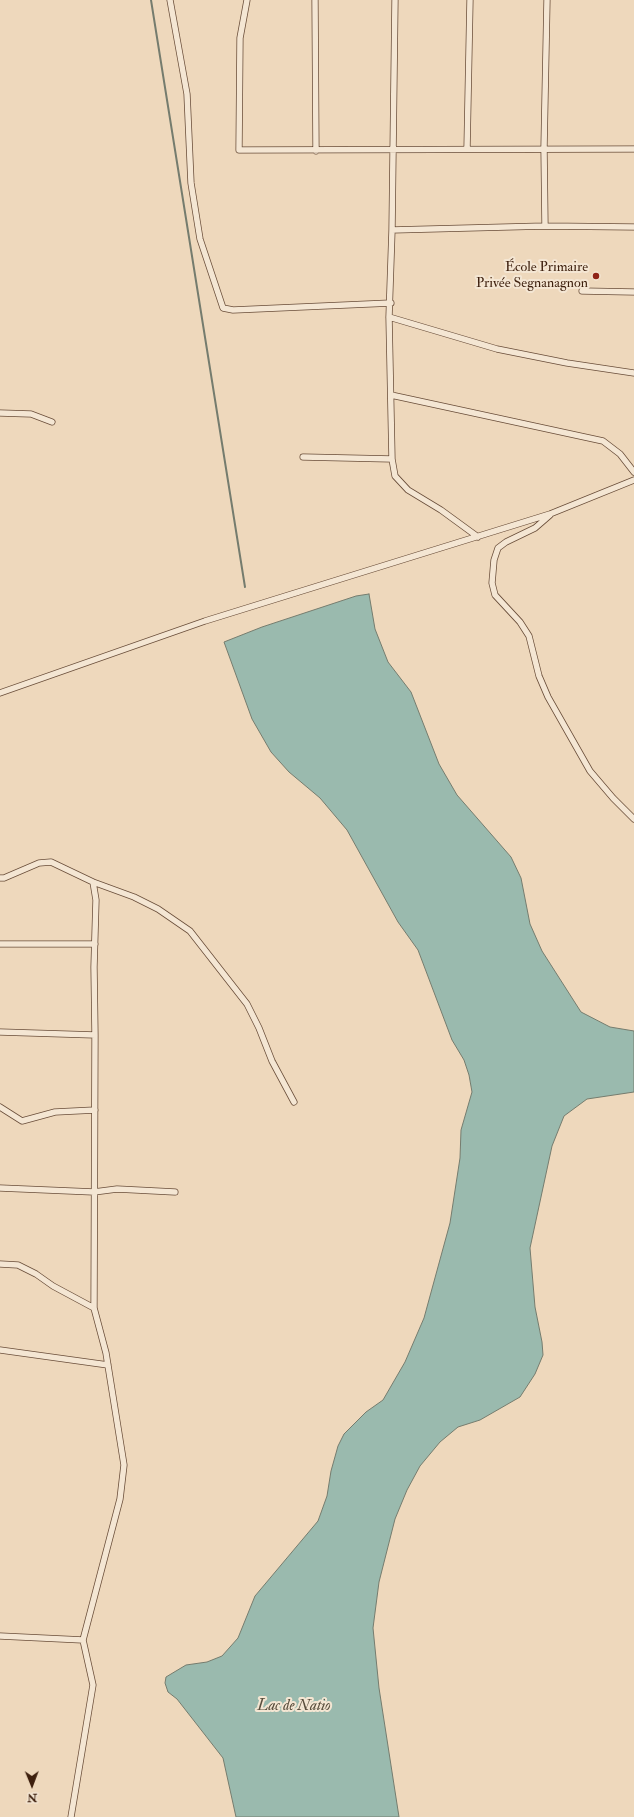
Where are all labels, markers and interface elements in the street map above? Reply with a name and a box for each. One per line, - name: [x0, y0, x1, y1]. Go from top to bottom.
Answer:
- place label: École Primaire Privée Segnanagnon: [476, 260, 588, 292]
- marker: École Primaire Privée Segnanagnon: [591, 271, 601, 281]
- water label: Lac de Natio: [257, 1698, 331, 1716]
- north arrow: [12, 1765, 52, 1805]
- text: N: [27, 1791, 37, 1804]

